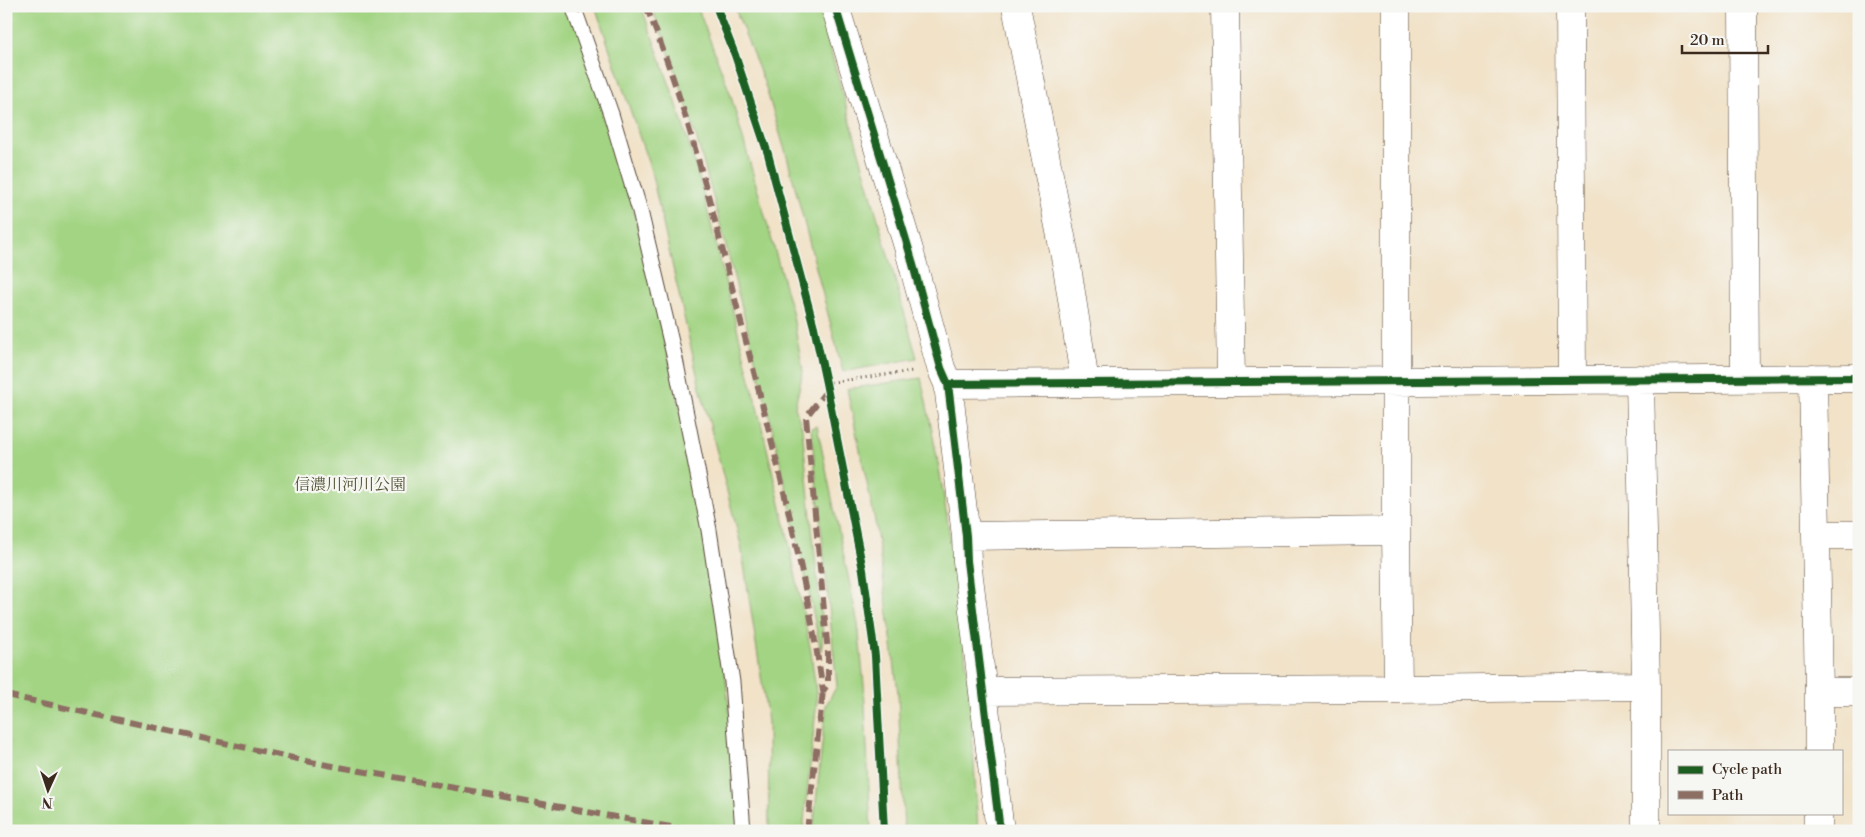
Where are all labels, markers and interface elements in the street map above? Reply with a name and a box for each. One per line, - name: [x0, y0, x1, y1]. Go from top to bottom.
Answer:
- scale bar: [1682, 22, 1769, 54]
- text: 20 m: [1690, 31, 1725, 50]
- park label: 信濃川河川公園: [294, 475, 406, 495]
- legend: [1668, 750, 1842, 814]
- text: Cycle path: [1712, 760, 1782, 779]
- north arrow: [22, 764, 72, 814]
- text: Path: [1712, 786, 1744, 805]
- text: N: [41, 793, 53, 811]

